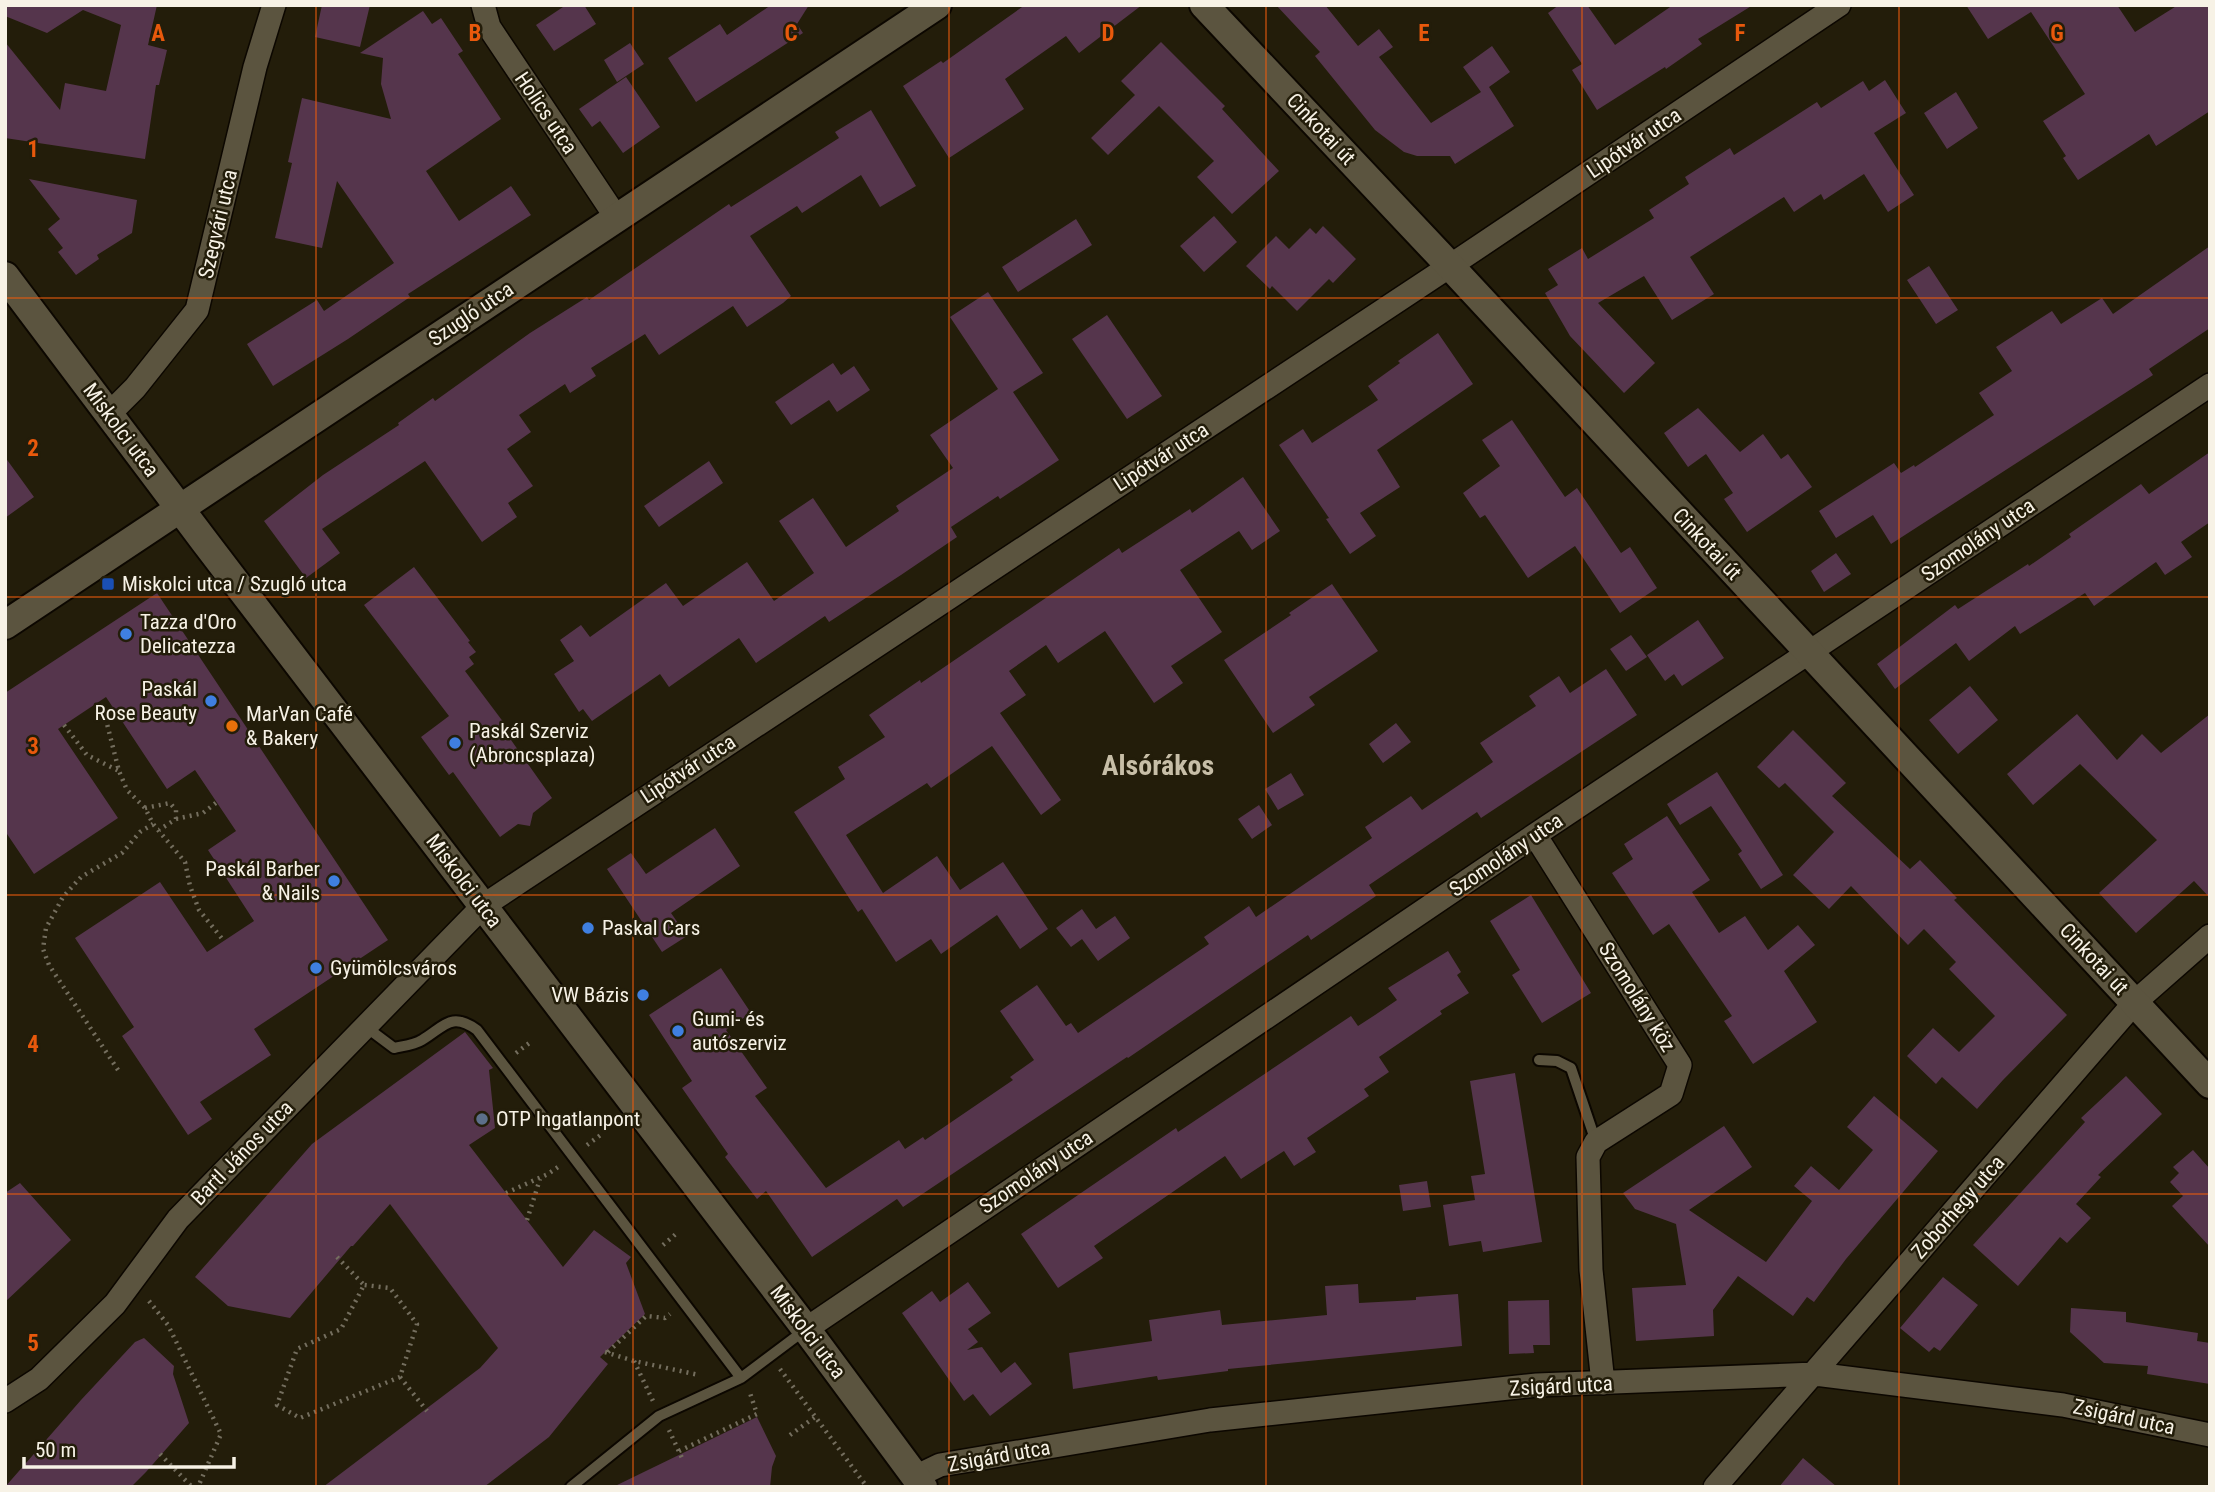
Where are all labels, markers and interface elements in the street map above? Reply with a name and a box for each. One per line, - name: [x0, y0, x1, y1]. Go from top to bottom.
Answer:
- text: A: [151, 20, 165, 47]
- text: B: [469, 20, 481, 47]
- text: C: [784, 20, 798, 47]
- text: D: [1102, 20, 1115, 47]
- text: E: [1418, 20, 1430, 47]
- text: F: [1735, 20, 1746, 47]
- text: G: [2050, 20, 2064, 47]
- street label: Holics utca: [510, 68, 582, 158]
- street label: Cinkotai út: [1282, 88, 1360, 170]
- street label: Lipótvár utca: [1582, 103, 1686, 183]
- text: 1: [27, 136, 39, 163]
- street label: Szegvári utca: [194, 167, 242, 281]
- street label: Szugló utca: [424, 277, 518, 351]
- street label: Miskolci utca: [78, 379, 164, 481]
- street label: Lipótvár utca: [1109, 417, 1213, 497]
- text: 2: [27, 435, 39, 462]
- street label: Szomolány utca: [1917, 493, 2039, 587]
- street label: Cinkotai út: [1668, 503, 1746, 585]
- place label: Miskolci utca / Szugló utca: [122, 572, 347, 596]
- marker: Miskolci utca / Szugló utca: [100, 576, 116, 592]
- place label: Tazza d'Oro Delicatezza: [140, 610, 237, 658]
- marker: Tazza d'Oro Delicatezza: [118, 626, 134, 642]
- place label: Paskál Rose Beauty: [95, 677, 197, 725]
- marker: Paskál Rose Beauty: [203, 693, 219, 709]
- place label: MarVan Café & Bakery: [246, 702, 353, 750]
- marker: MarVan Café & Bakery: [224, 718, 240, 734]
- place label: Paskál Szerviz (Abroncsplaza): [469, 719, 595, 767]
- street label: Lipótvár utca: [636, 729, 740, 809]
- text: 3: [27, 733, 39, 760]
- marker: Paskál Szerviz (Abroncsplaza): [447, 735, 463, 751]
- district label: Alsórákos: [1102, 749, 1214, 782]
- street label: Szomolány utca: [1445, 808, 1567, 902]
- street label: Miskolci utca: [421, 830, 507, 932]
- place label: Paskál Barber & Nails: [205, 857, 320, 905]
- marker: Paskál Barber & Nails: [326, 873, 342, 889]
- place label: Paskal Cars: [602, 916, 700, 940]
- street label: Cinkotai út: [2055, 918, 2133, 1000]
- marker: Paskal Cars: [580, 920, 596, 936]
- street label: Szomolány köz: [1594, 938, 1680, 1056]
- place label: Gyümölcsváros: [330, 956, 457, 980]
- marker: Gyümölcsváros: [308, 960, 324, 976]
- place label: VW Bázis: [551, 983, 629, 1007]
- marker: VW Bázis: [635, 987, 651, 1003]
- place label: Gumi- és autószerviz: [692, 1007, 787, 1055]
- marker: Gumi- és autószerviz: [670, 1023, 686, 1039]
- text: 4: [27, 1031, 39, 1058]
- street label: Bartl János utca: [186, 1096, 298, 1210]
- place label: OTP Ingatlanpont: [496, 1107, 640, 1131]
- marker: OTP Ingatlanpont: [474, 1111, 490, 1127]
- street label: Szomolány utca: [975, 1125, 1097, 1219]
- street label: Zoborhegy utca: [1907, 1151, 2009, 1263]
- street label: Miskolci utca: [765, 1281, 851, 1383]
- text: 5: [27, 1330, 39, 1357]
- street label: Zsigárd utca: [1509, 1371, 1613, 1401]
- street label: Zsigárd utca: [2071, 1395, 2177, 1439]
- scale bar: [24, 1426, 234, 1470]
- street label: Zsigárd utca: [946, 1435, 1052, 1477]
- text: 50 m: [35, 1438, 76, 1462]

